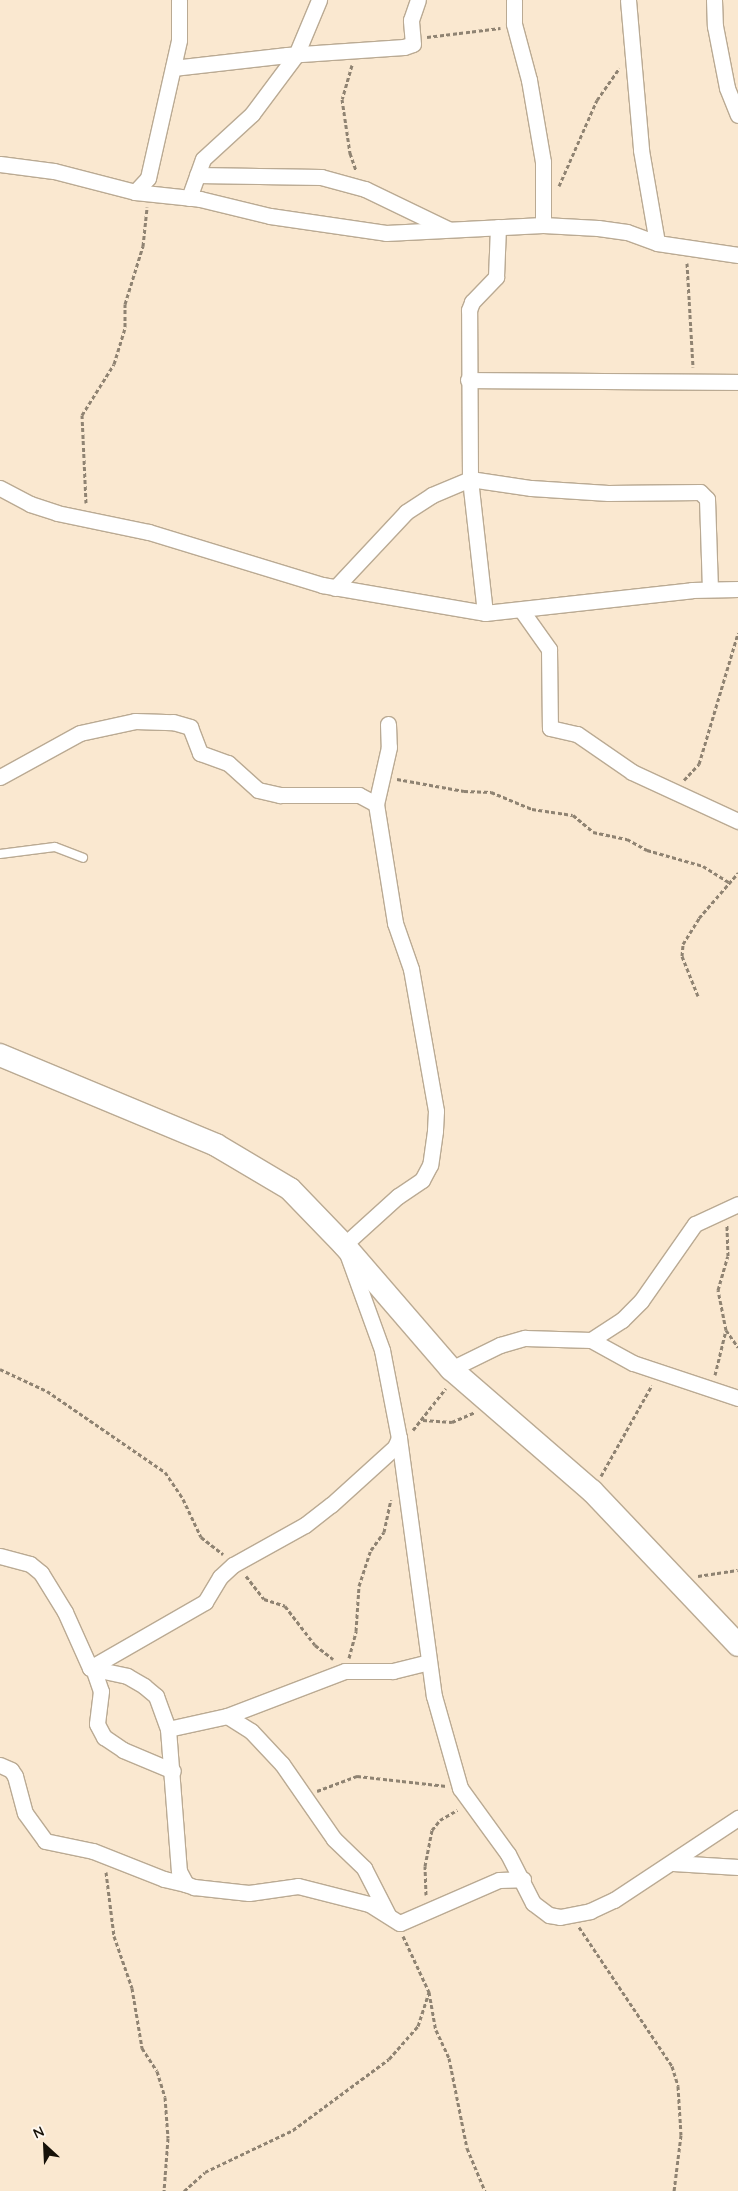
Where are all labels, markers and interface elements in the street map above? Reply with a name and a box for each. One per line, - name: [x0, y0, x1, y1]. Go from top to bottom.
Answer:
- north arrow: [20, 2121, 70, 2171]
- text: N: [30, 2122, 47, 2143]

